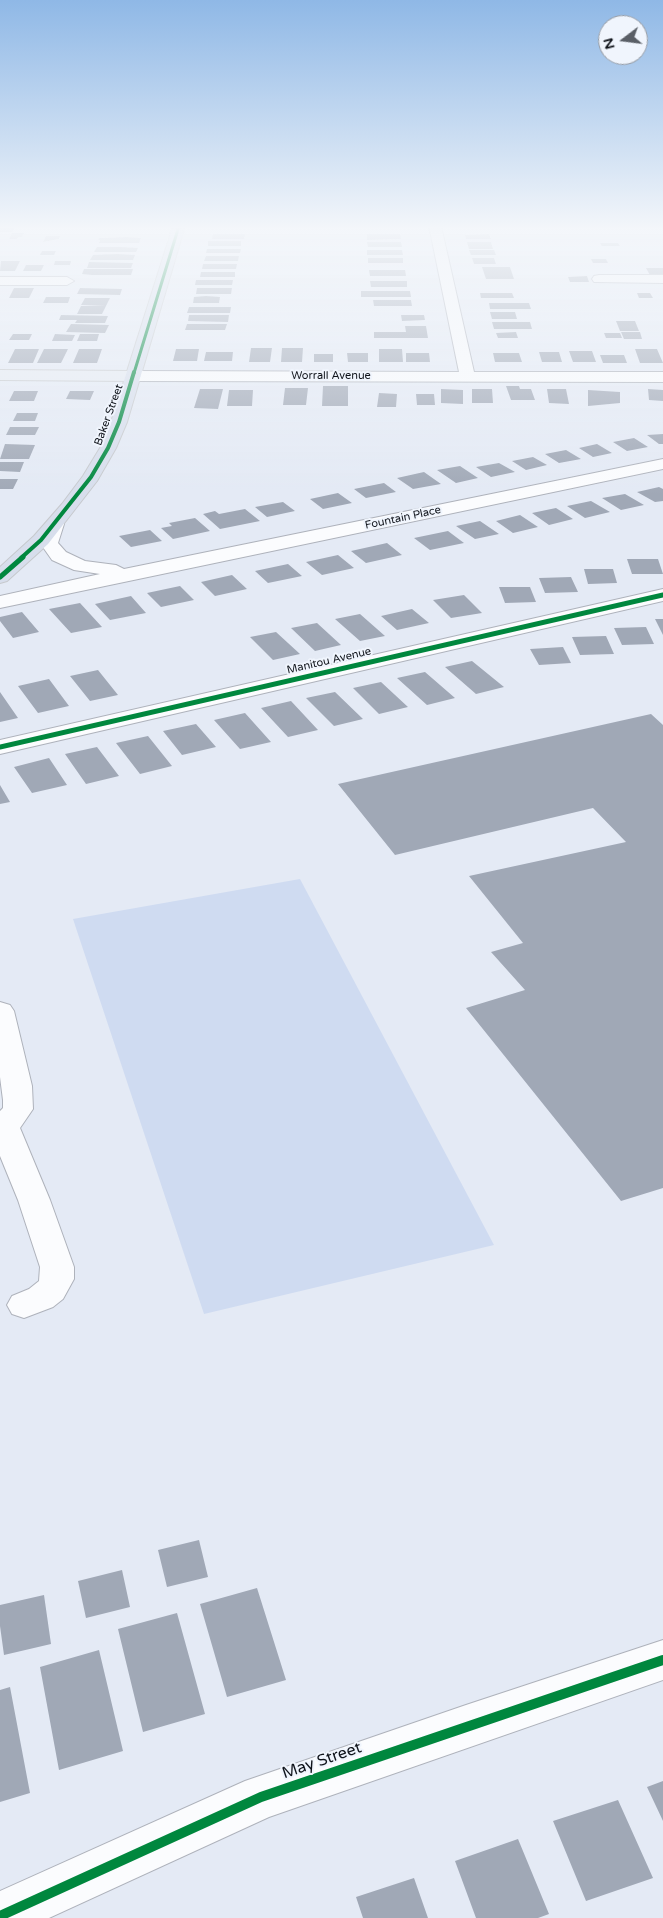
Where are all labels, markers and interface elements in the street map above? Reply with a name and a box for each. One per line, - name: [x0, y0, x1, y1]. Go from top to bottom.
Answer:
- north arrow: [598, 15, 648, 65]
- text: N: [599, 36, 619, 51]
- street label: Worrall Avenue: [291, 369, 371, 383]
- street label: Baker Street: [92, 382, 126, 448]
- street label: Fountain Place: [364, 504, 442, 532]
- street label: Manitou Avenue: [286, 645, 372, 677]
- street label: May Street: [280, 1738, 364, 1784]

